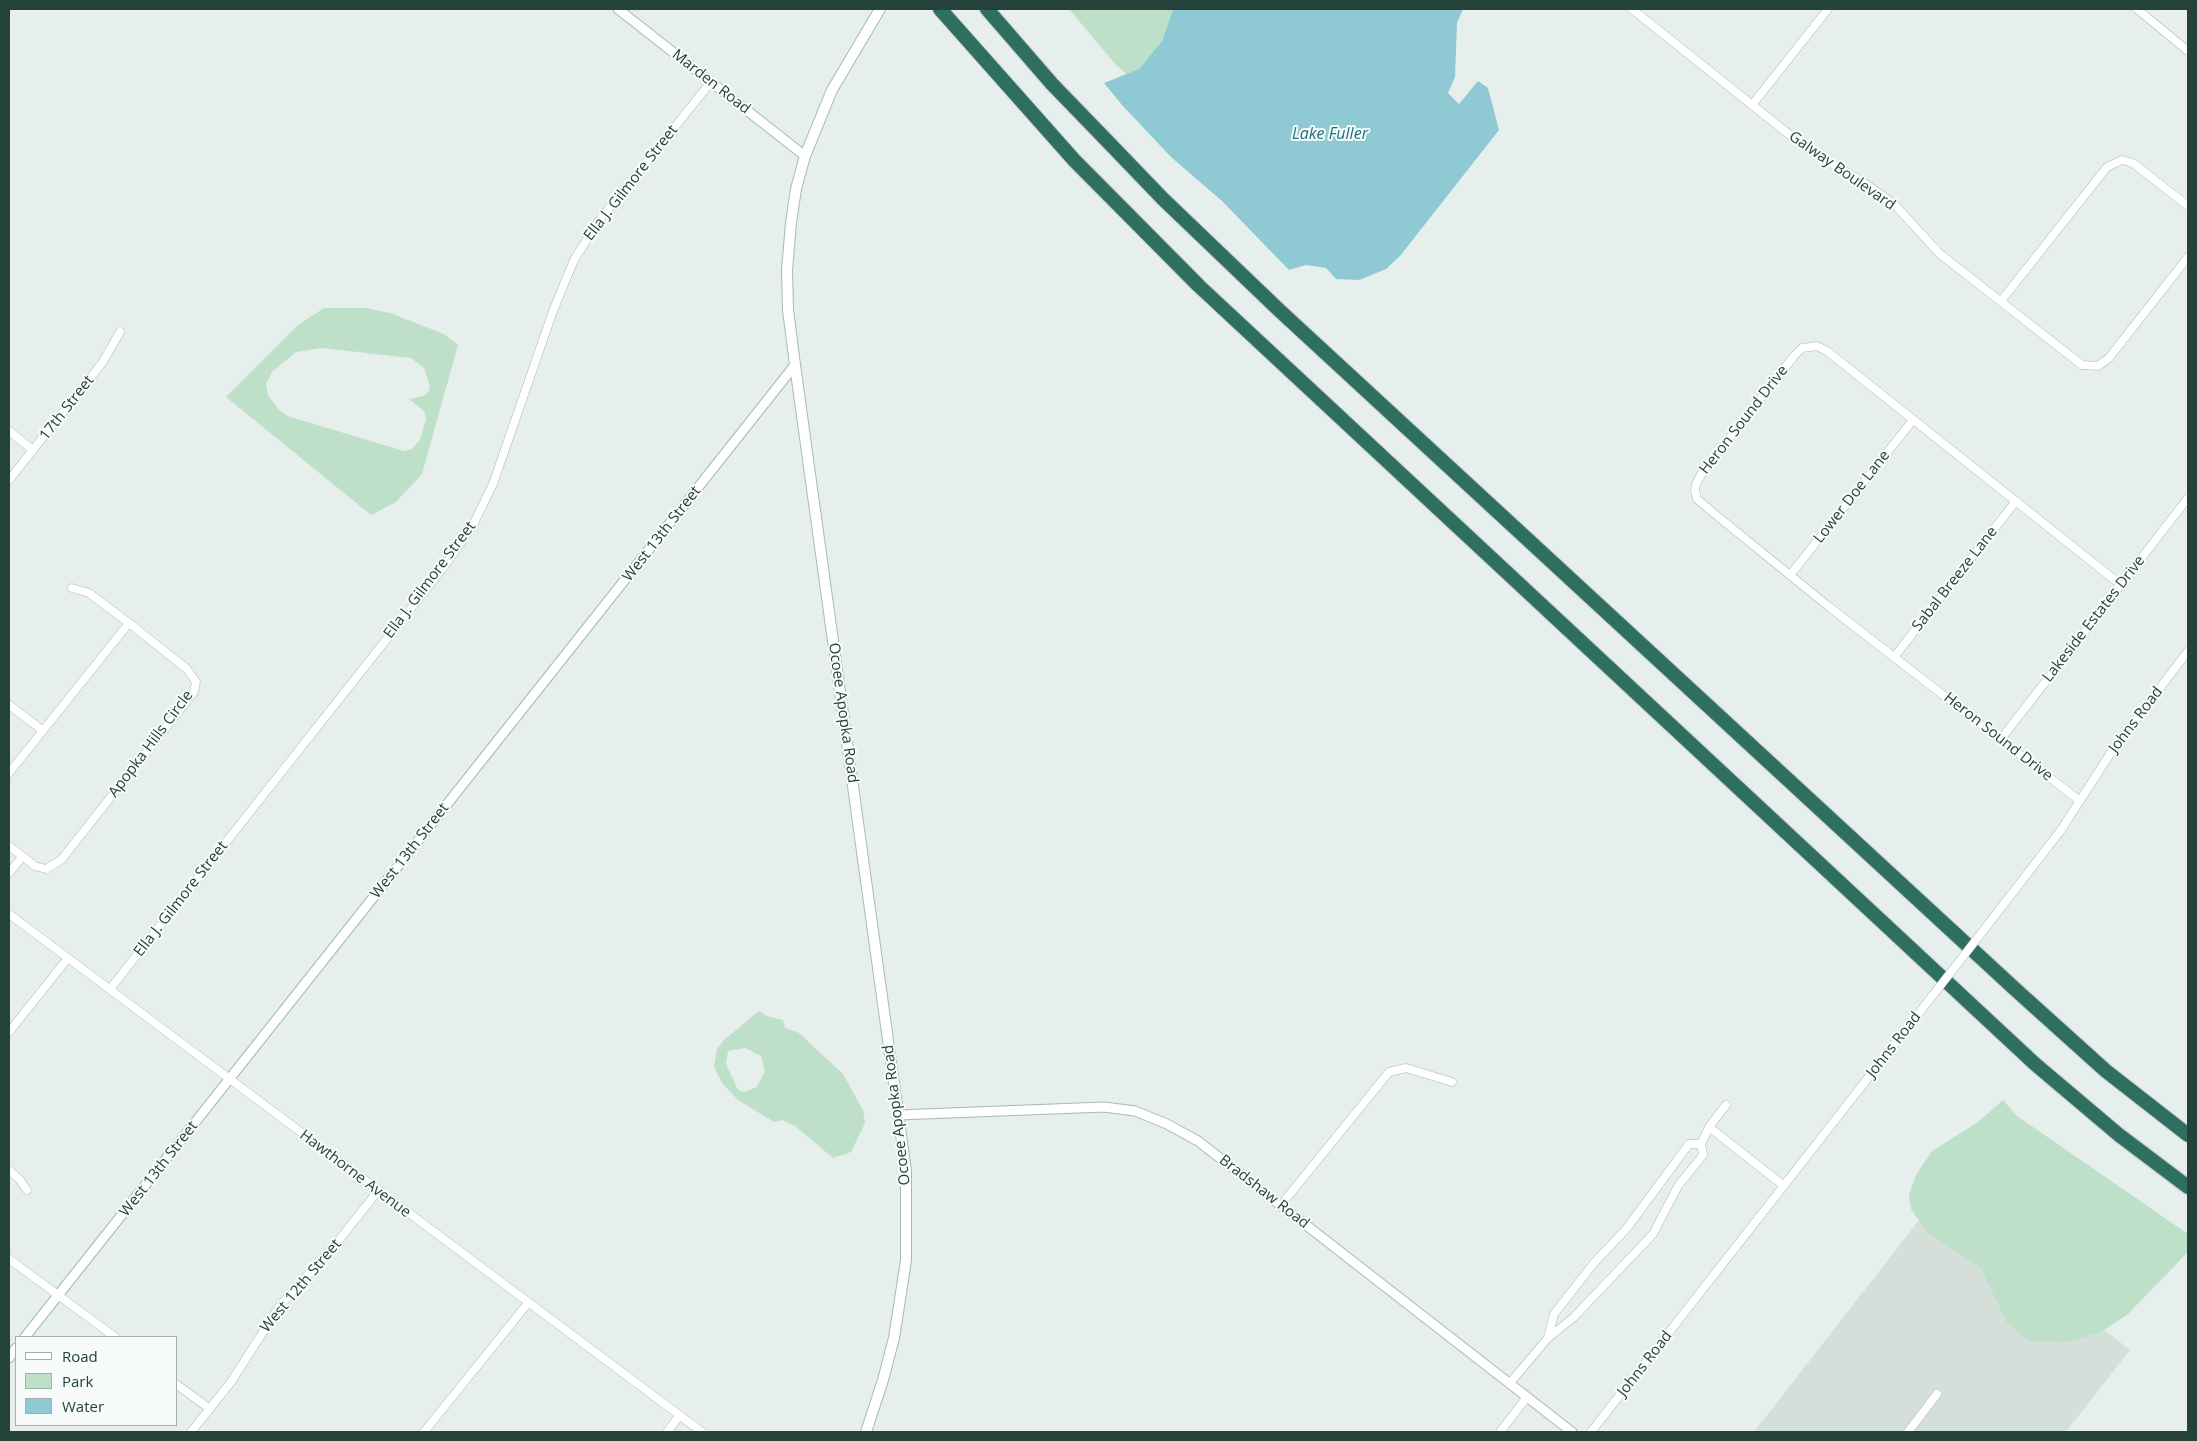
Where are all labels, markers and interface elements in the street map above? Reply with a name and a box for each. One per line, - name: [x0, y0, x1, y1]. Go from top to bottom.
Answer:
- street label: Marden Road: [668, 46, 754, 118]
- street label: Ella J. Gilmore Street: [580, 122, 682, 244]
- water label: Lake Fuller: [1292, 124, 1368, 144]
- street label: Galway Boulevard: [1785, 128, 1899, 214]
- street label: Heron Sound Drive: [1696, 362, 1792, 478]
- street label: 17th Street: [36, 372, 98, 444]
- street label: Lower Doe Lane: [1810, 447, 1894, 547]
- street label: West 13th Street: [619, 483, 705, 585]
- street label: Ella J. Gilmore Street: [380, 518, 480, 642]
- street label: Sabal Breeze Lane: [1909, 523, 2001, 635]
- street label: Lakeside Estates Drive: [2039, 552, 2149, 686]
- street label: Ocoee Apopka Road: [824, 642, 862, 784]
- street label: Johns Road: [2105, 683, 2167, 757]
- street label: Apopka Hills Circle: [105, 687, 197, 801]
- street label: Heron Sound Drive: [1940, 689, 2056, 785]
- street label: West 13th Street: [367, 800, 453, 902]
- street label: Ella J. Gilmore Street: [130, 838, 232, 960]
- street label: Johns Road: [1863, 1009, 1925, 1081]
- street label: Ocoee Apopka Road: [879, 1044, 915, 1186]
- street label: West 13th Street: [116, 1118, 202, 1220]
- street label: Hawthorne Avenue: [296, 1126, 414, 1222]
- street label: Bradshaw Road: [1215, 1151, 1313, 1233]
- street label: West 12th Street: [257, 1236, 345, 1336]
- street label: Johns Road: [1614, 1328, 1676, 1400]
- legend: [15, 1336, 178, 1426]
- text: Road: [62, 1346, 98, 1366]
- text: Park: [62, 1371, 93, 1391]
- text: Water: [62, 1396, 104, 1416]

